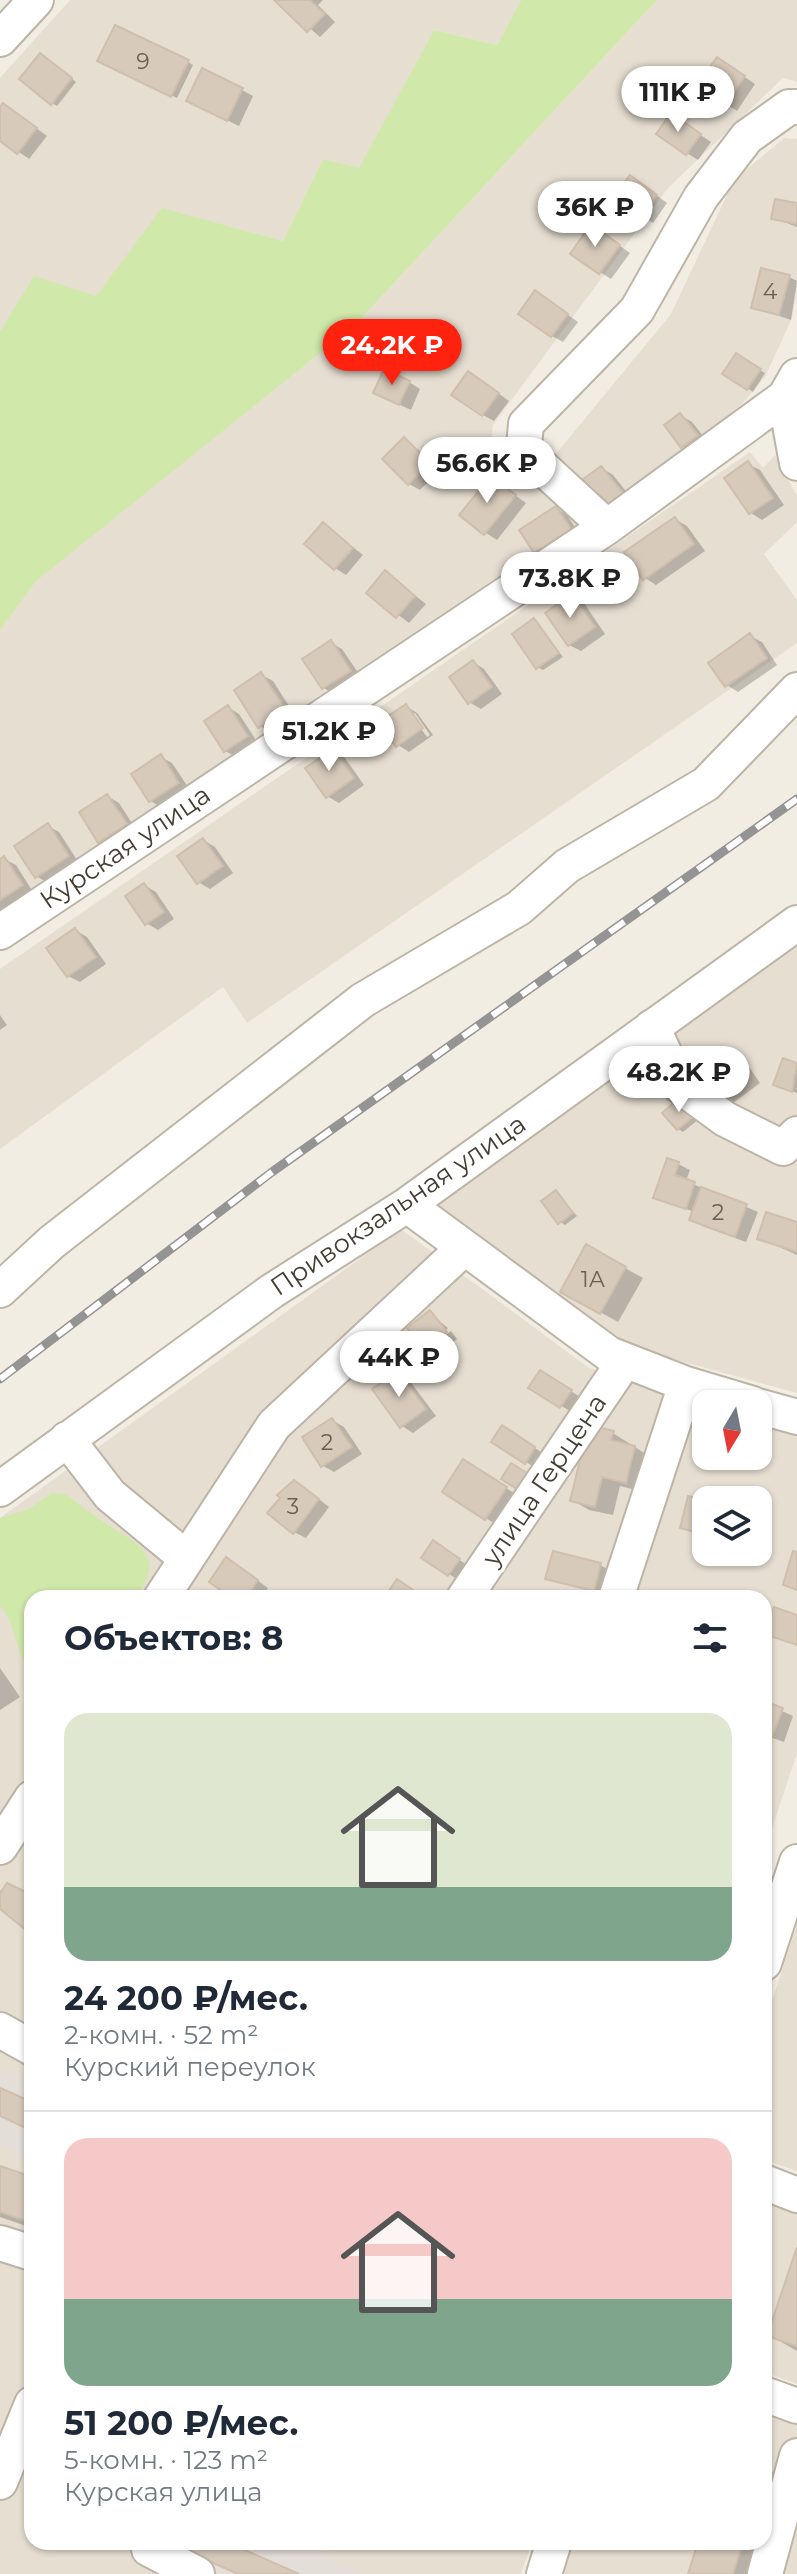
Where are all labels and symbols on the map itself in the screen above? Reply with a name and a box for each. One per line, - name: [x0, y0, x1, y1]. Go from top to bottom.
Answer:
- house number: 9: [136, 48, 150, 75]
- pin: 111K ₽: [613, 66, 743, 134]
- pin: 36K ₽: [539, 181, 651, 249]
- house number: 4: [763, 278, 778, 305]
- pin: 24.2K ₽: [318, 319, 466, 387]
- pin: 56.6K ₽: [413, 437, 561, 505]
- pin: 73.8K ₽: [496, 552, 644, 620]
- pin: 51.2K ₽: [255, 705, 403, 773]
- street label: Курская улица: [34, 778, 216, 916]
- pin: 48.2K ₽: [605, 1046, 753, 1114]
- street label: Привокзальная улица: [264, 1108, 532, 1302]
- house number: 2: [712, 1199, 724, 1226]
- house number: 1А: [581, 1266, 606, 1293]
- pin: 44K ₽: [343, 1331, 455, 1399]
- street label: улица Герцена: [474, 1388, 613, 1573]
- north arrow: [692, 1390, 772, 1470]
- house number: 2: [321, 1429, 333, 1456]
- house number: 3: [287, 1493, 299, 1520]

